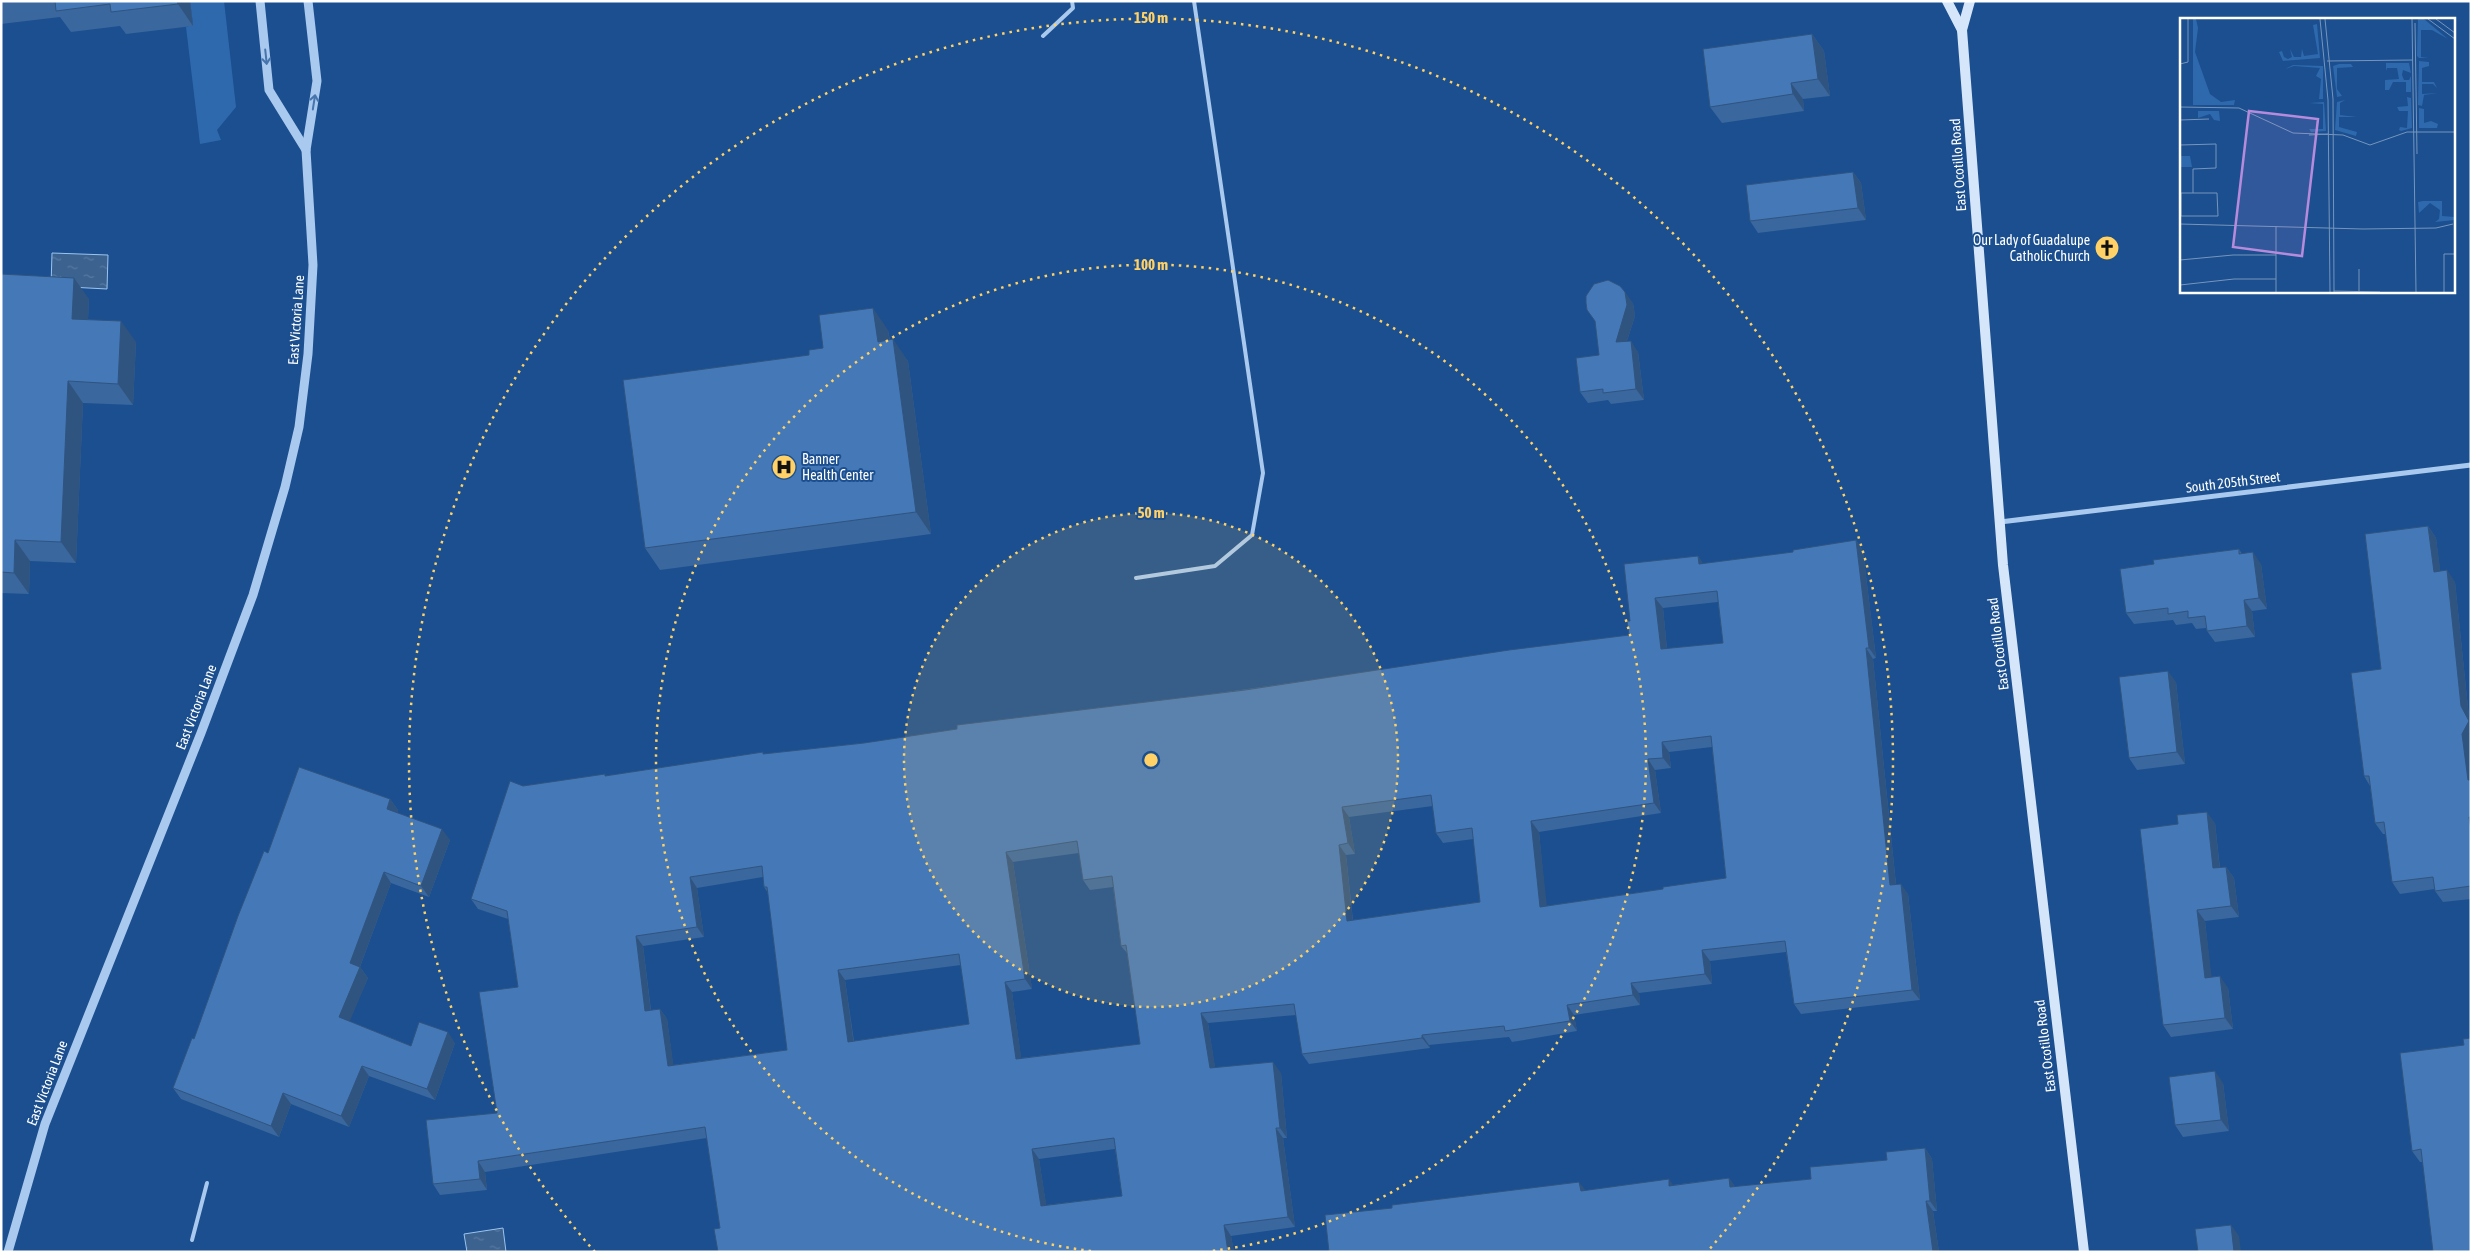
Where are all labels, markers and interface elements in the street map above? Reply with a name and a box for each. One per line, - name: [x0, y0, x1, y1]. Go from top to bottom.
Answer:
- text: 150 m: [1134, 9, 1168, 26]
- inset map: [2180, 18, 2454, 292]
- one-way arrow: [261, 49, 271, 65]
- one-way arrow: [309, 94, 319, 110]
- street label: East Ocotillo Road: [1947, 118, 1969, 212]
- place label: Our Lady of Guadalupe Catholic Church: [1973, 232, 2090, 264]
- church icon: Our Lady of Guadalupe Catholic Church: [2094, 235, 2120, 261]
- text: 100 m: [1134, 256, 1168, 273]
- street label: East Victoria Lane: [285, 275, 307, 365]
- place label: Banner Health Center: [802, 451, 874, 483]
- hospital icon: Banner Health Center: [771, 454, 797, 480]
- street label: South 205th Street: [2185, 468, 2281, 496]
- text: 50 m: [1138, 504, 1165, 521]
- street label: East Ocotillo Road: [1984, 597, 2012, 691]
- street label: East Victoria Lane: [172, 662, 220, 752]
- centre of rings: [1142, 751, 1160, 769]
- street label: East Ocotillo Road: [2031, 999, 2059, 1093]
- street label: East Victoria Lane: [23, 1038, 71, 1128]

